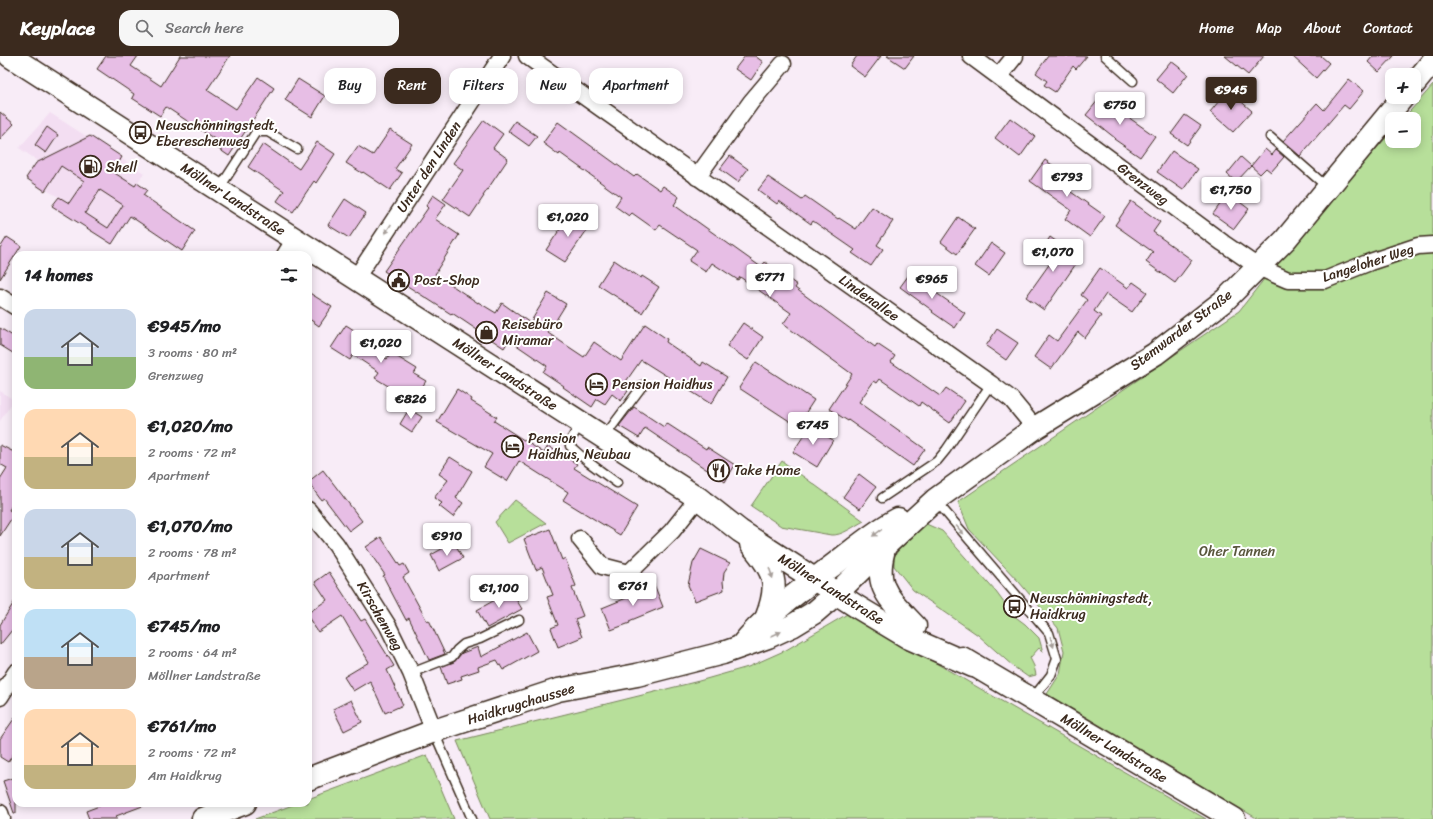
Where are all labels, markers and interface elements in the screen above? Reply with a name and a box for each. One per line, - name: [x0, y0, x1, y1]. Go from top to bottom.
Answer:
- search box: [119, 10, 399, 46]
- text: Keyplace: [20, 12, 95, 45]
- text: Search here: [165, 15, 244, 41]
- text: Home: [1199, 16, 1234, 41]
- text: Map: [1256, 16, 1282, 41]
- text: About: [1304, 16, 1341, 41]
- text: Contact: [1363, 16, 1413, 41]
- icon: search: [133, 17, 155, 39]
- chip: Buy: [324, 68, 376, 104]
- chip: Rent: [384, 68, 441, 104]
- chip: Filters: [449, 68, 518, 104]
- chip: New: [526, 68, 581, 104]
- chip: Apartment: [589, 68, 683, 104]
- map controls: [1385, 68, 1421, 148]
- button: +: [1385, 68, 1421, 104]
- pin: €945: [1207, 77, 1255, 111]
- text: €945: [1215, 78, 1247, 101]
- pin: €750: [1096, 92, 1144, 126]
- text: €750: [1104, 93, 1136, 116]
- button: −: [1385, 112, 1421, 148]
- place label: Neuschönningstedt, Ebereschenweg: [156, 113, 278, 154]
- street label: Unter den Linden: [390, 116, 468, 218]
- bus stop icon: Neuschönningstedt, Ebereschenweg: [128, 120, 154, 146]
- fuel station icon: Shell: [77, 154, 103, 180]
- place label: Shell: [106, 155, 138, 180]
- street label: Möllner Landstraße: [175, 155, 291, 243]
- street label: Grenzweg: [1112, 156, 1174, 212]
- pin: €793: [1043, 164, 1091, 198]
- text: €793: [1051, 165, 1083, 188]
- pin: €1,750: [1198, 177, 1264, 211]
- text: €1,750: [1210, 178, 1252, 201]
- pin: €1,020: [535, 204, 601, 238]
- text: €1,020: [547, 205, 589, 228]
- one-way arrow: [384, 224, 392, 234]
- street label: Langeloher Weg: [1319, 236, 1417, 290]
- pin: €1,070: [1020, 239, 1086, 273]
- text: €1,070: [1032, 240, 1074, 263]
- text: 14 homes: [24, 260, 93, 290]
- icon: filters: [278, 264, 300, 286]
- pin: €771: [746, 264, 794, 298]
- text: €771: [755, 265, 785, 288]
- pin: €965: [908, 266, 956, 300]
- public building icon: Post-Shop: [386, 267, 412, 293]
- text: €965: [916, 267, 948, 290]
- place label: Post-Shop: [414, 268, 480, 293]
- street label: Lindenallee: [833, 268, 905, 328]
- street label: Stemwarder Straße: [1124, 283, 1238, 377]
- text: €945/mo: [148, 311, 221, 341]
- place label: Reisebüro Miramar: [502, 312, 563, 353]
- shop icon: Reisebüro Miramar: [474, 319, 500, 345]
- icon: home: [56, 325, 104, 373]
- pin: €1,020: [348, 330, 414, 364]
- street label: Möllner Landstraße: [447, 330, 563, 418]
- text: €1,020: [360, 331, 402, 354]
- text: 3 rooms · 80 m²: [148, 341, 237, 364]
- text: Grenzweg: [148, 364, 204, 387]
- hotel icon: Pension Haidhus: [583, 371, 609, 397]
- place label: Pension Haidhus: [612, 372, 713, 397]
- pin: €826: [387, 386, 435, 420]
- text: €826: [395, 387, 427, 410]
- text: €1,020/mo: [148, 411, 233, 441]
- pin: €745: [789, 412, 837, 446]
- text: €745: [797, 413, 829, 436]
- icon: home: [56, 425, 104, 473]
- place label: Pension Haidhus, Neubau: [528, 426, 631, 467]
- hotel icon: Pension Haidhus, Neubau: [499, 433, 525, 459]
- text: 2 rooms · 72 m²: [148, 441, 236, 464]
- restaurant icon: Take Home: [706, 457, 732, 483]
- place label: Take Home: [734, 458, 801, 483]
- text: Apartment: [148, 464, 209, 487]
- text: €1,070/mo: [148, 511, 232, 541]
- pin: €910: [423, 523, 471, 557]
- text: €910: [432, 524, 462, 547]
- one-way arrow: [956, 524, 965, 535]
- icon: home: [56, 525, 104, 573]
- one-way arrow: [871, 529, 882, 537]
- park label: Oher Tannen: [1199, 539, 1275, 564]
- text: 2 rooms · 78 m²: [148, 541, 237, 564]
- street label: Möllner Landstraße: [773, 546, 889, 632]
- text: Apartment: [148, 564, 209, 587]
- one-way arrow: [768, 568, 774, 580]
- pin: €761: [609, 573, 657, 607]
- text: €761: [618, 574, 648, 597]
- pin: €1,100: [466, 575, 532, 609]
- street label: Kirschenweg: [350, 576, 410, 656]
- text: €1,100: [479, 576, 519, 599]
- place label: Neuschönningstedt, Haidkrug: [1030, 586, 1152, 627]
- bus stop icon: Neuschönningstedt, Haidkrug: [1001, 593, 1027, 619]
- text: €745/mo: [148, 611, 220, 641]
- icon: home: [56, 625, 104, 673]
- one-way arrow: [770, 631, 781, 637]
- one-way arrow: [1049, 636, 1055, 648]
- text: 2 rooms · 64 m²: [148, 641, 237, 664]
- text: Möllner Landstraße: [148, 664, 261, 687]
- street label: Haidkrugchaussee: [464, 676, 578, 732]
- street label: Möllner Landstraße: [1056, 706, 1172, 790]
- text: €761/mo: [148, 711, 216, 741]
- icon: home: [56, 725, 104, 773]
- text: 2 rooms · 72 m²: [148, 741, 236, 764]
- text: Am Haidkrug: [148, 764, 222, 787]

